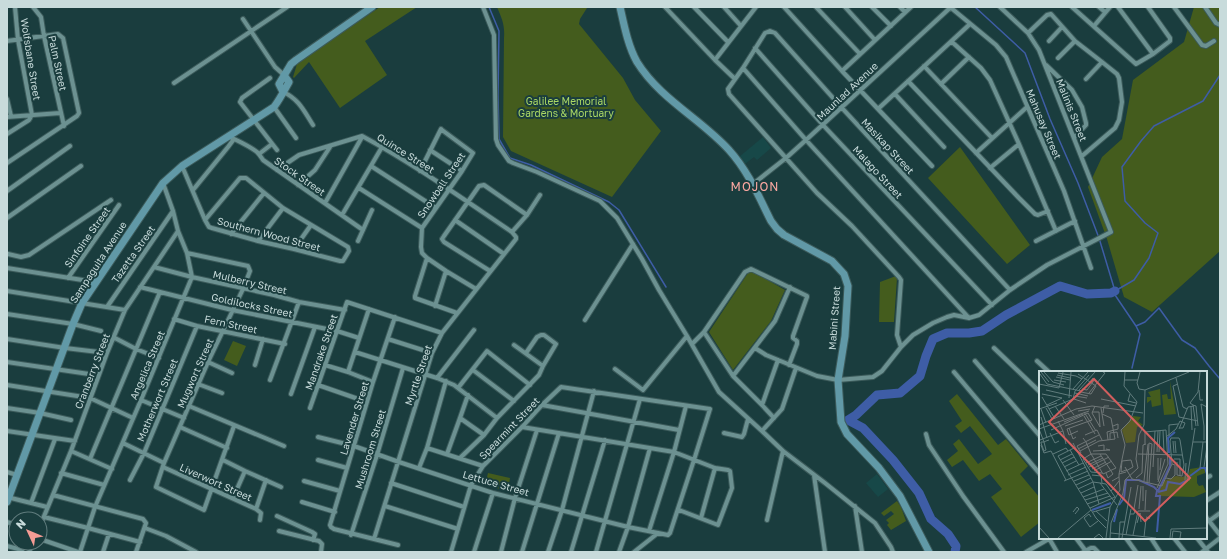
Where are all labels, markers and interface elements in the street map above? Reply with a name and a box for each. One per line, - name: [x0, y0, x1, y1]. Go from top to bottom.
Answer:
- street label: Wolfsbane Street: [19, 17, 43, 101]
- street label: Palm Street: [46, 34, 70, 92]
- street label: Maunlad Avenue: [814, 59, 880, 122]
- street label: Malinis Street: [1054, 77, 1090, 143]
- street label: Mahusay Street: [1024, 87, 1064, 161]
- park label: Galilee Memorial Gardens & Mortuary: [518, 95, 614, 119]
- street label: Masikap Street: [859, 116, 917, 176]
- street label: Quince Street: [375, 131, 437, 175]
- street label: Malago Street: [851, 143, 905, 201]
- street label: Snowball Street: [415, 150, 467, 220]
- street label: Stock Street: [272, 154, 328, 198]
- district label: MOJON: [731, 179, 779, 194]
- street label: Sinfoine Street: [62, 204, 112, 270]
- street label: Southern Wood Street: [216, 214, 322, 254]
- street label: Sampaguita Avenue: [67, 219, 129, 305]
- street label: Tazetta Street: [109, 223, 157, 285]
- street label: Mulberry Street: [212, 268, 288, 296]
- street label: Mabini Street: [826, 286, 842, 350]
- street label: Goldilocks Street: [210, 291, 294, 319]
- street label: Fern Street: [203, 313, 259, 335]
- street label: Mandrake Street: [302, 313, 340, 391]
- street label: Angelica Street: [127, 329, 167, 401]
- street label: Cranberry Street: [72, 331, 112, 411]
- street label: Mugwort Street: [174, 336, 216, 410]
- street label: Myrtle Street: [402, 343, 434, 407]
- street label: Motherwort Street: [134, 357, 180, 443]
- inset map: [1039, 371, 1207, 539]
- street label: Lavender Street: [337, 380, 371, 456]
- street label: Spearmint Street: [476, 394, 542, 462]
- street label: Mushroom Street: [352, 408, 388, 490]
- street label: Liverwort Street: [178, 461, 254, 503]
- street label: Lettuce Street: [461, 468, 531, 498]
- north arrow: [8, 511, 48, 551]
- text: N: [13, 516, 28, 531]

